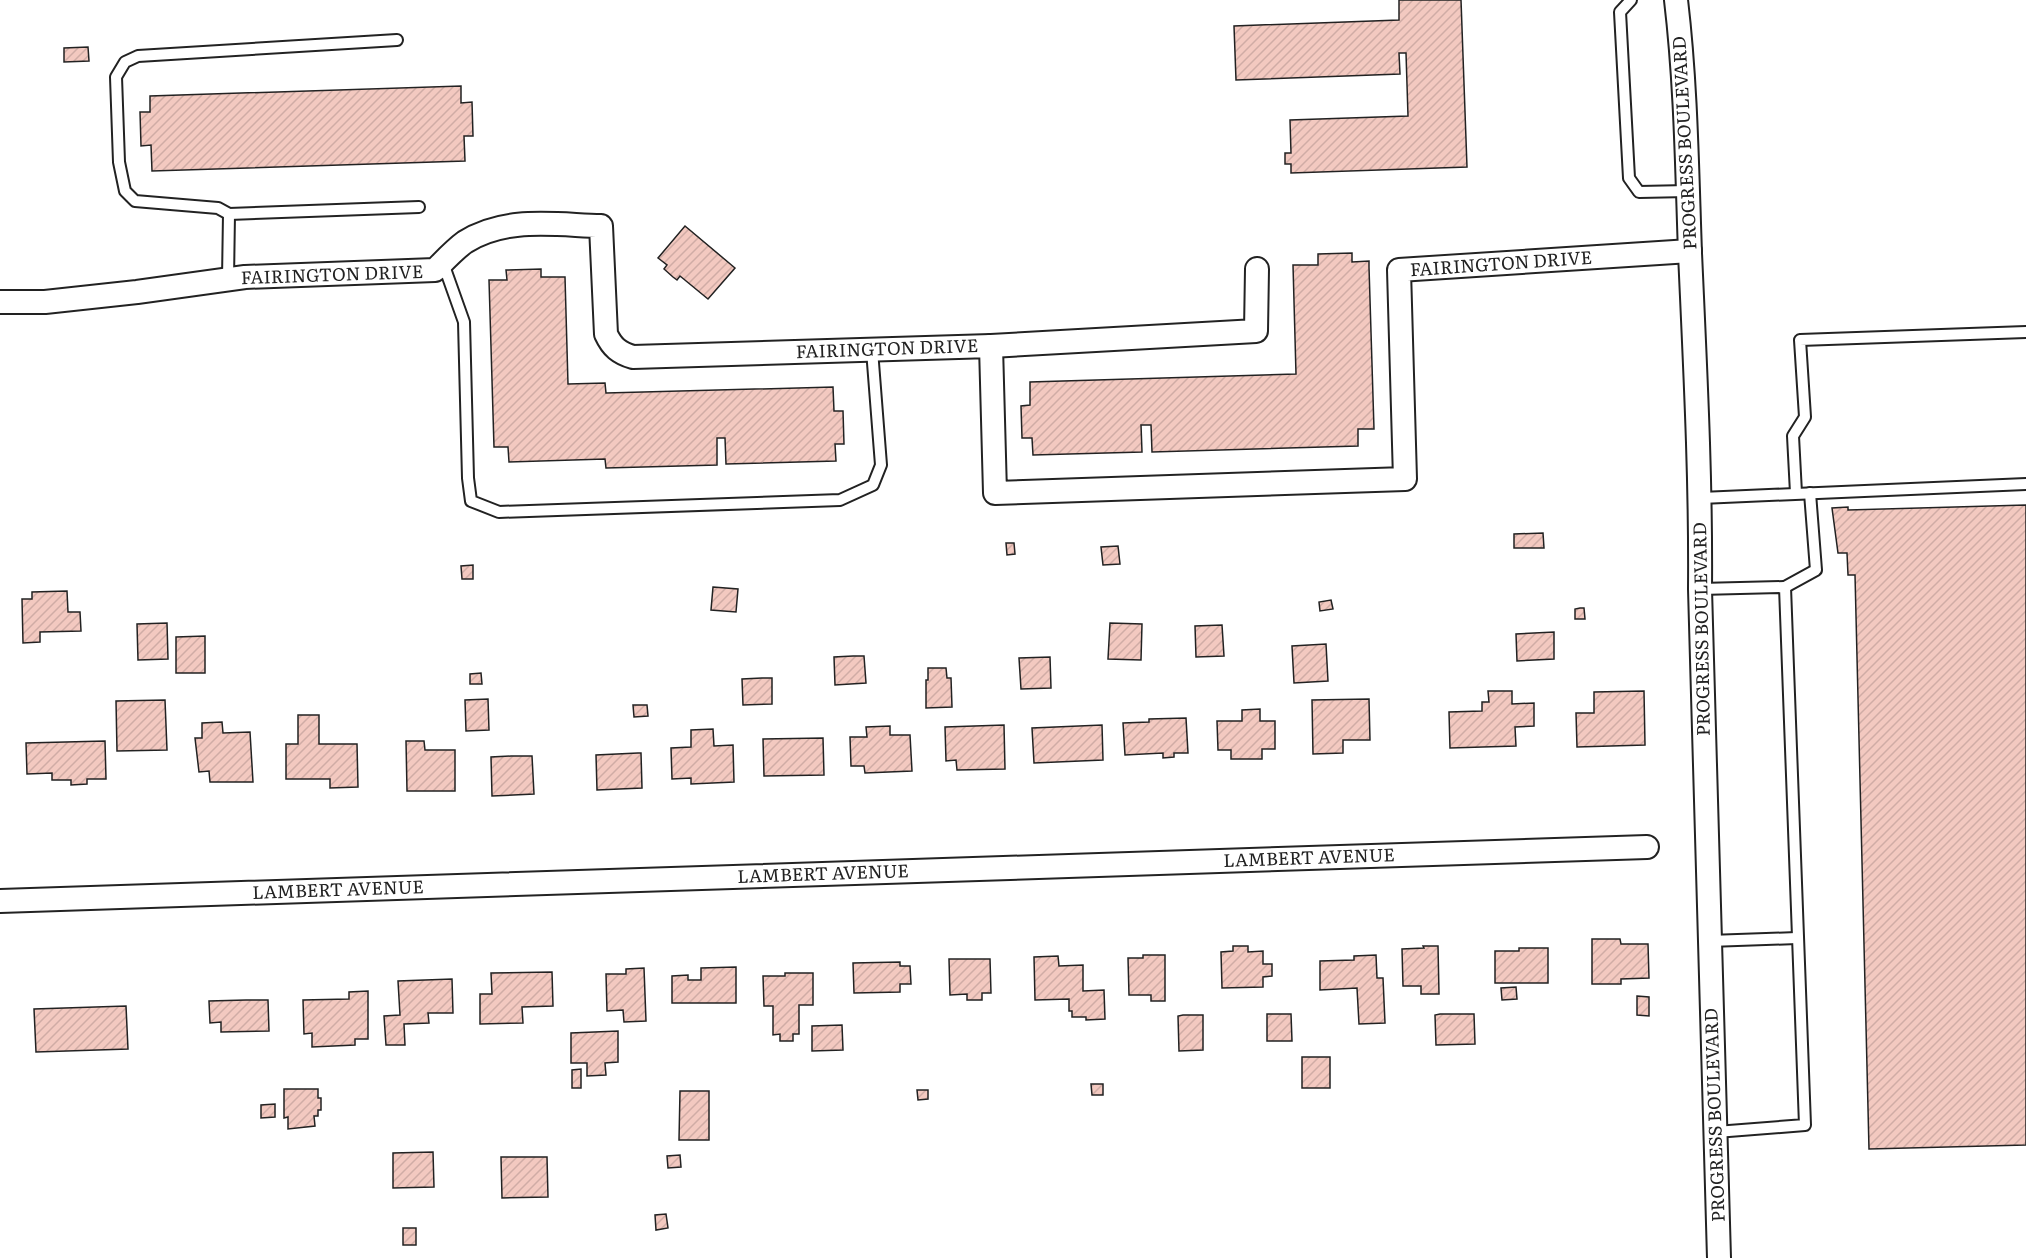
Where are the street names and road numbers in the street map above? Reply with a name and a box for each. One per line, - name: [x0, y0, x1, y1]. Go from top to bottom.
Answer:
- street label: PROGRESS BOULEVARD: [1664, 35, 1703, 251]
- street label: FAIRINGTON DRIVE: [1409, 243, 1593, 282]
- street label: FAIRINGTON DRIVE: [240, 257, 424, 290]
- street label: FAIRINGTON DRIVE: [795, 331, 979, 364]
- street label: PROGRESS BOULEVARD: [1685, 522, 1716, 736]
- street label: LAMBERT AVENUE: [1223, 840, 1395, 873]
- street label: LAMBERT AVENUE: [737, 856, 909, 889]
- street label: LAMBERT AVENUE: [252, 872, 424, 905]
- street label: PROGRESS BOULEVARD: [1696, 1008, 1731, 1223]

